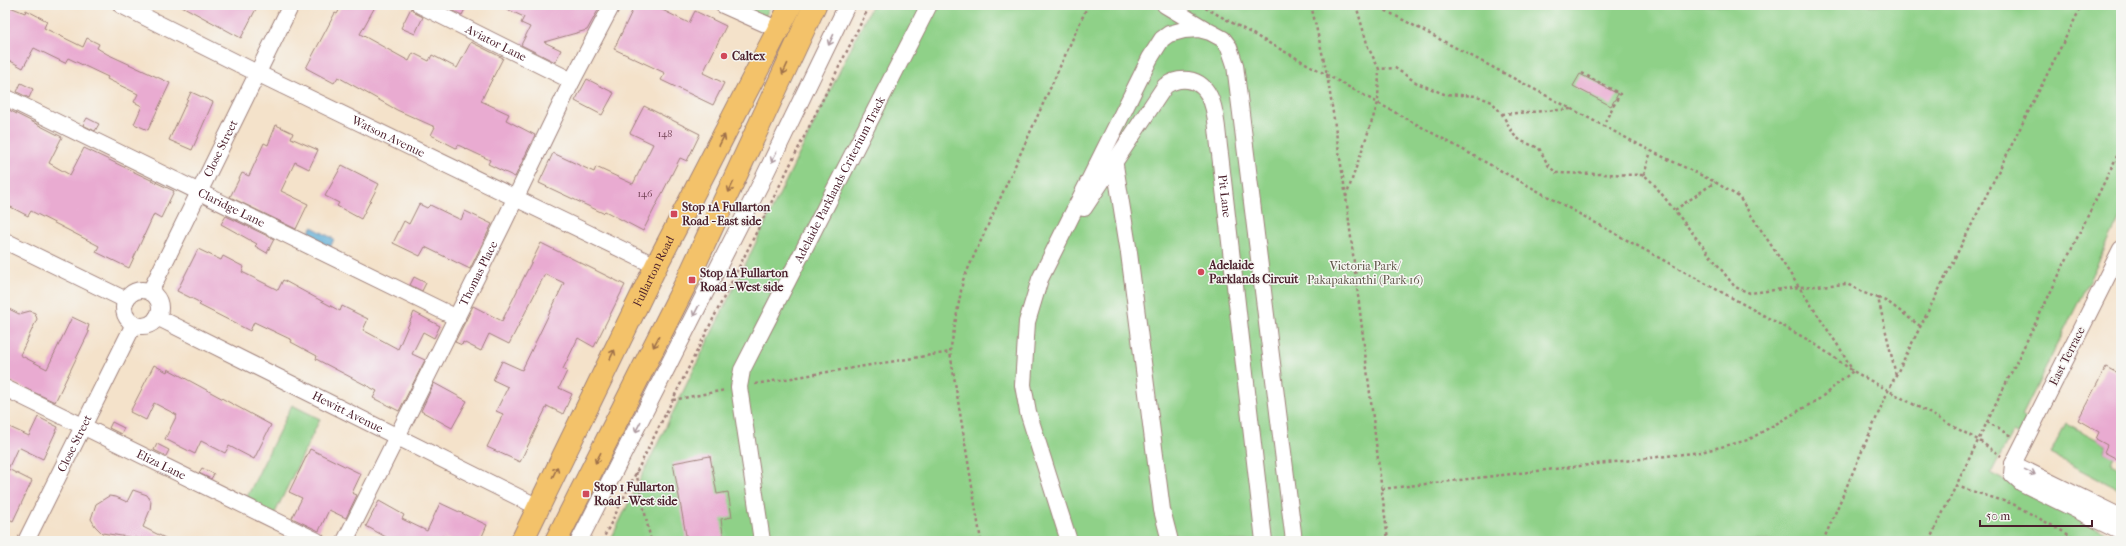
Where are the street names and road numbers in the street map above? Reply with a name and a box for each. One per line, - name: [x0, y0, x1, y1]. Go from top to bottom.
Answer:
- street label: Aviator Lane: [462, 21, 529, 64]
- street label: Adelaide Parklands Criterium Track: [791, 93, 888, 266]
- street label: Watson Avenue: [349, 112, 427, 160]
- street label: Close Street: [201, 117, 241, 179]
- street label: Pit Lane: [1215, 174, 1234, 218]
- street label: Claridge Lane: [196, 185, 267, 230]
- street label: Fullarton Road: [630, 233, 677, 309]
- street label: Thomas Place: [456, 238, 501, 308]
- street label: East Terrace: [2046, 324, 2088, 388]
- street label: Hewitt Avenue: [310, 388, 385, 436]
- street label: Close Street: [54, 412, 95, 474]
- street label: Eliza Lane: [134, 447, 188, 483]

